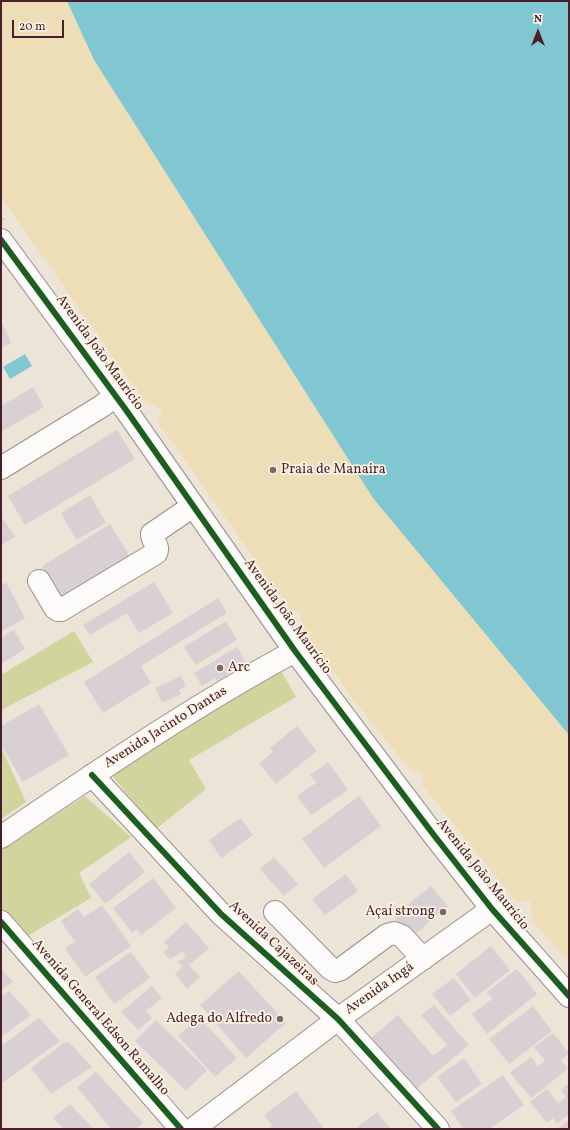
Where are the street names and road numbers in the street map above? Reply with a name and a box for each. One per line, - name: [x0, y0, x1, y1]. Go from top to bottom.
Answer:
- street label: Avenida João Maurício: [52, 292, 146, 414]
- street label: Avenida João Maurício: [240, 556, 334, 678]
- street label: Avenida Jacinto Dantas: [101, 683, 231, 773]
- street label: Avenida João Maurício: [432, 816, 532, 934]
- street label: Avenida Cajazeiras: [225, 898, 321, 990]
- street label: Avenida General Edson Ramalho: [28, 936, 172, 1100]
- street label: Avenida Ingá: [342, 959, 418, 1019]

